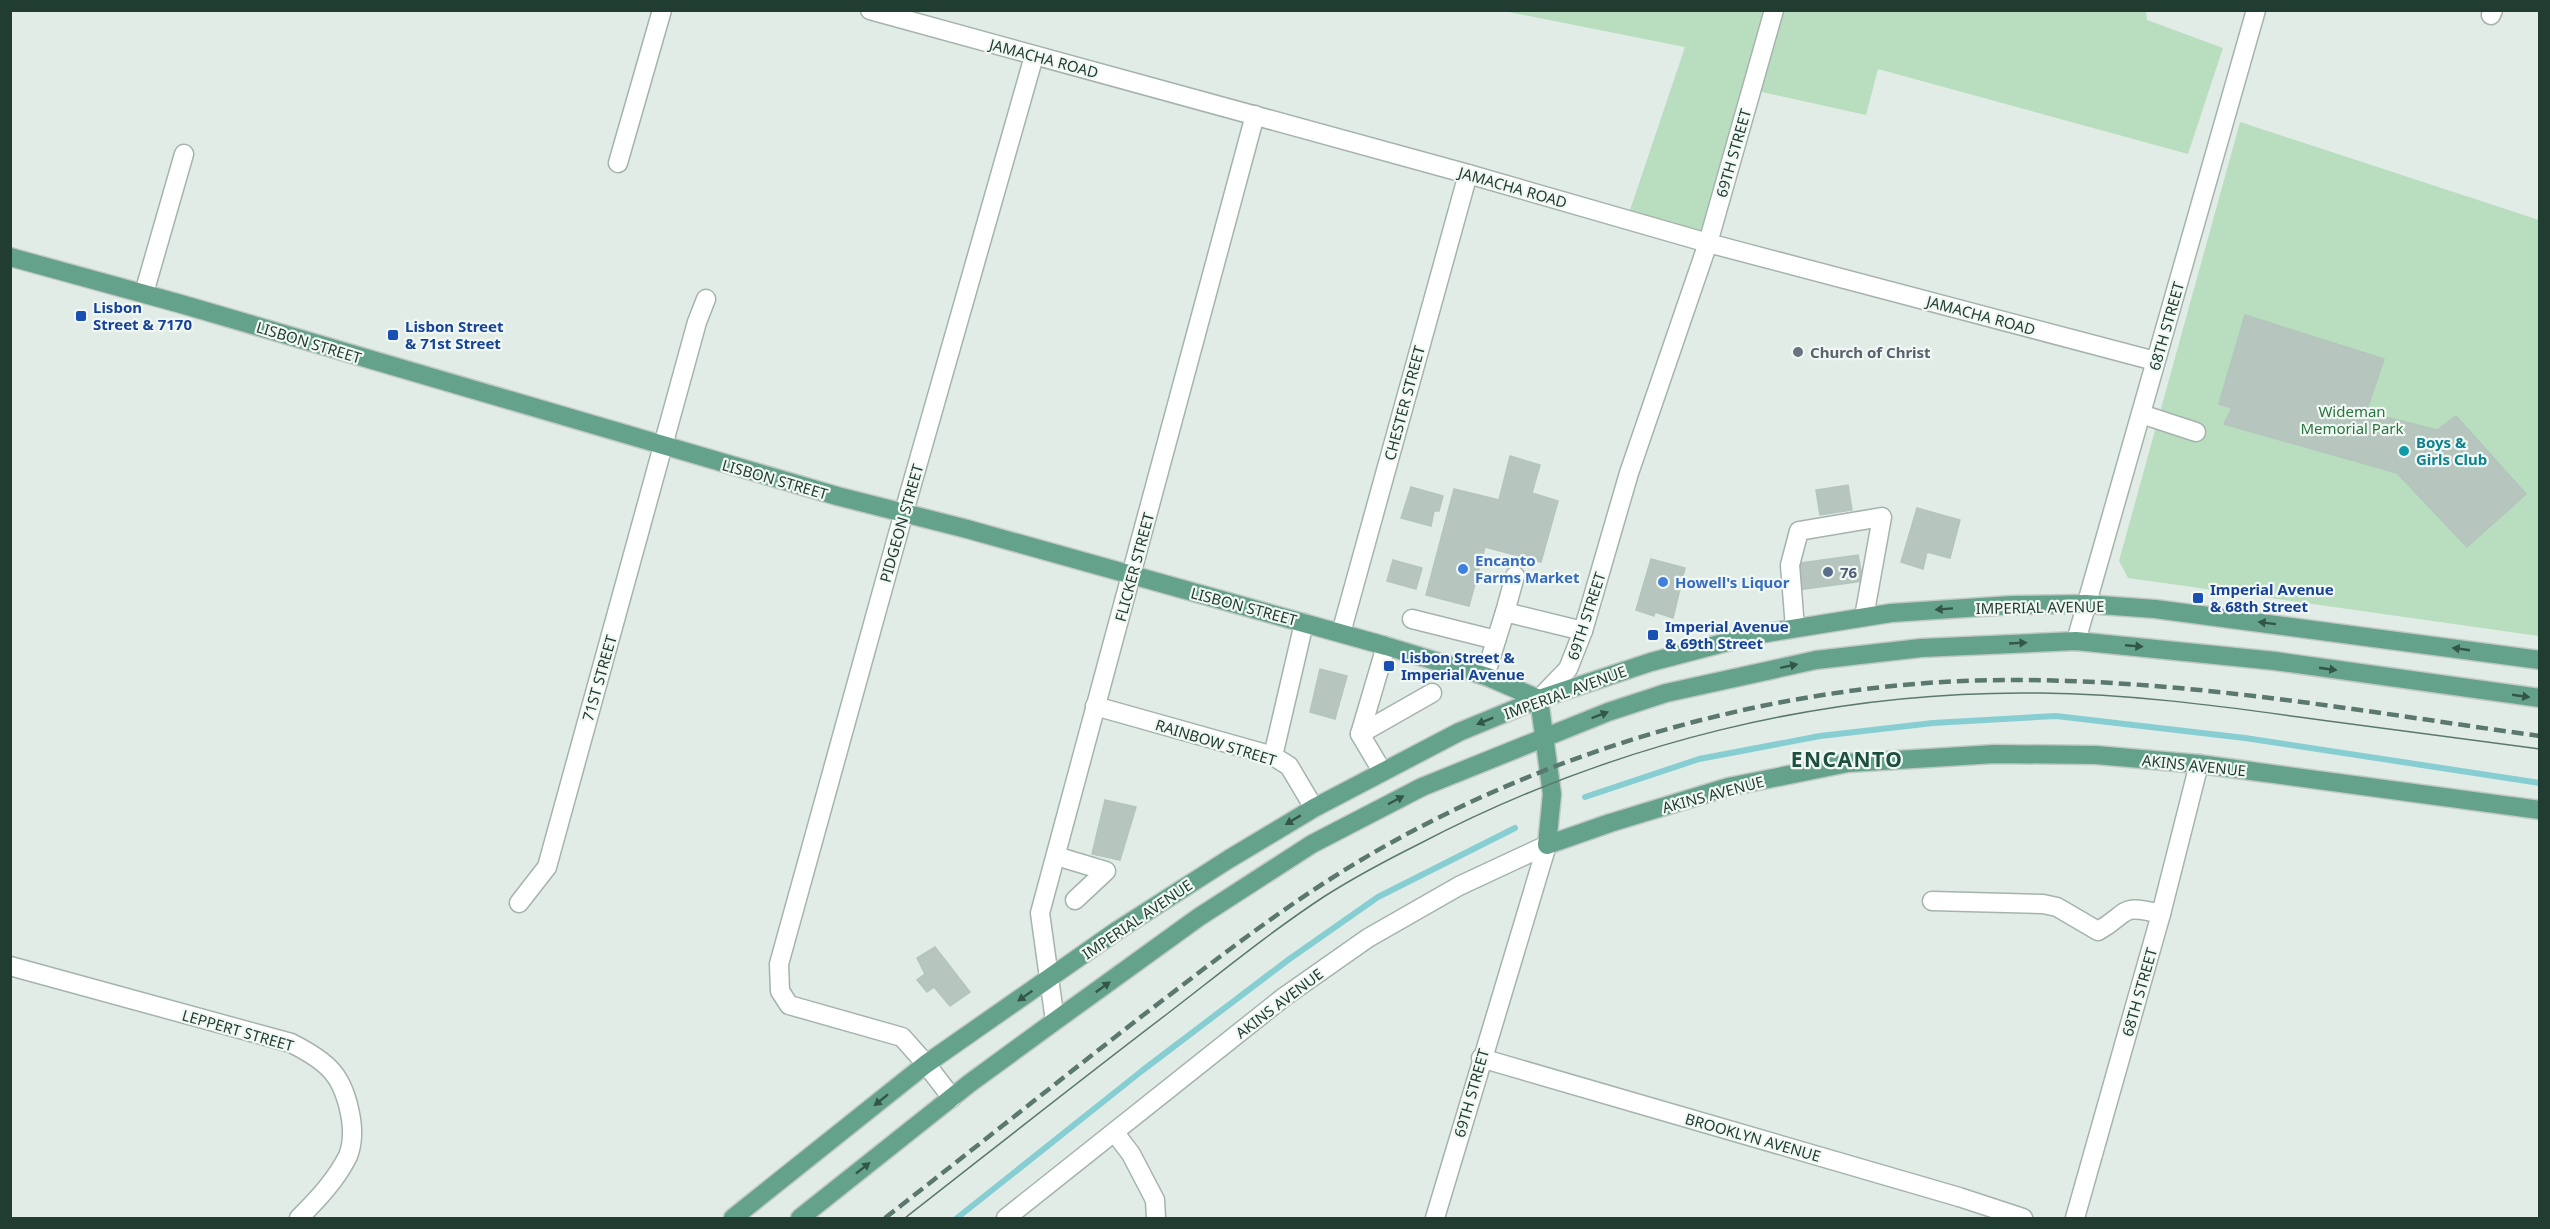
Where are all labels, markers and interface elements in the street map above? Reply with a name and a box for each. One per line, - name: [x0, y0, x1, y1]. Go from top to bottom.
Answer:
- street label: JAMACHA ROAD: [985, 33, 1101, 82]
- street label: 69TH STREET: [1711, 106, 1755, 200]
- street label: JAMACHA ROAD: [1455, 161, 1570, 212]
- street label: 68TH STREET: [2144, 279, 2188, 373]
- street label: JAMACHA ROAD: [1922, 290, 2038, 339]
- place label: Lisbon Street & 7170: [93, 297, 192, 334]
- marker: Lisbon Street & 7170: [74, 309, 88, 323]
- place label: Lisbon Street & 71st Street: [405, 316, 504, 353]
- street label: LISBON STREET: [254, 317, 365, 368]
- marker: Lisbon Street & 71st Street: [386, 328, 400, 342]
- place label: Church of Christ: [1810, 342, 1931, 362]
- street label: CHESTER STREET: [1379, 343, 1429, 463]
- marker: Church of Christ: [1791, 345, 1805, 359]
- park label: Wideman Memorial Park: [2300, 401, 2404, 438]
- place label: Boys & Girls Club: [2416, 432, 2487, 469]
- marker: Boys & Girls Club: [2397, 444, 2411, 458]
- street label: LISBON STREET: [720, 454, 831, 504]
- street label: PIDGEON STREET: [875, 461, 928, 585]
- street label: FLICKER STREET: [1110, 510, 1158, 624]
- place label: Encanto Farms Market: [1475, 550, 1580, 587]
- marker: Encanto Farms Market: [1456, 562, 1470, 576]
- place label: 76: [1840, 562, 1858, 582]
- marker: 76: [1821, 565, 1835, 579]
- street label: 69TH STREET: [1562, 569, 1610, 663]
- place label: Howell's Liquor: [1675, 572, 1790, 592]
- marker: Howell's Liquor: [1656, 575, 1670, 589]
- place label: Imperial Avenue & 68th Street: [2210, 579, 2334, 616]
- street label: LISBON STREET: [1189, 582, 1300, 630]
- marker: Imperial Avenue & 68th Street: [2191, 591, 2205, 605]
- street label: IMPERIAL AVENUE: [1975, 596, 2105, 618]
- one-way arrow: [1934, 605, 1953, 614]
- place label: Imperial Avenue & 69th Street: [1665, 616, 1789, 653]
- one-way arrow: [2258, 619, 2277, 628]
- marker: Imperial Avenue & 69th Street: [1646, 628, 1660, 642]
- street label: 71ST STREET: [577, 632, 621, 723]
- one-way arrow: [2008, 638, 2027, 647]
- one-way arrow: [2125, 641, 2144, 651]
- one-way arrow: [2451, 645, 2470, 654]
- place label: Lisbon Street & Imperial Avenue: [1401, 647, 1525, 684]
- marker: Lisbon Street & Imperial Avenue: [1382, 659, 1396, 673]
- one-way arrow: [1779, 660, 1798, 670]
- street label: IMPERIAL AVENUE: [1501, 661, 1629, 723]
- one-way arrow: [2318, 664, 2337, 673]
- one-way arrow: [2511, 691, 2530, 700]
- one-way arrow: [1591, 710, 1609, 719]
- street label: RAINBOW STREET: [1153, 714, 1280, 770]
- one-way arrow: [1476, 717, 1494, 726]
- district label: ENCANTO: [1791, 745, 1903, 773]
- street label: AKINS AVENUE: [2141, 750, 2247, 780]
- street label: AKINS AVENUE: [1660, 771, 1766, 817]
- one-way arrow: [1387, 796, 1405, 806]
- one-way arrow: [1285, 815, 1301, 826]
- street label: IMPERIAL AVENUE: [1078, 875, 1196, 963]
- street label: 68TH STREET: [2117, 945, 2161, 1039]
- street label: AKINS AVENUE: [1231, 964, 1327, 1042]
- one-way arrow: [1094, 981, 1110, 993]
- one-way arrow: [1017, 990, 1033, 1002]
- street label: LEPPERT STREET: [180, 1005, 297, 1056]
- street label: 69TH STREET: [1449, 1046, 1493, 1140]
- one-way arrow: [873, 1094, 889, 1107]
- street label: BROOKLYN AVENUE: [1683, 1108, 1823, 1166]
- one-way arrow: [856, 1163, 871, 1175]

